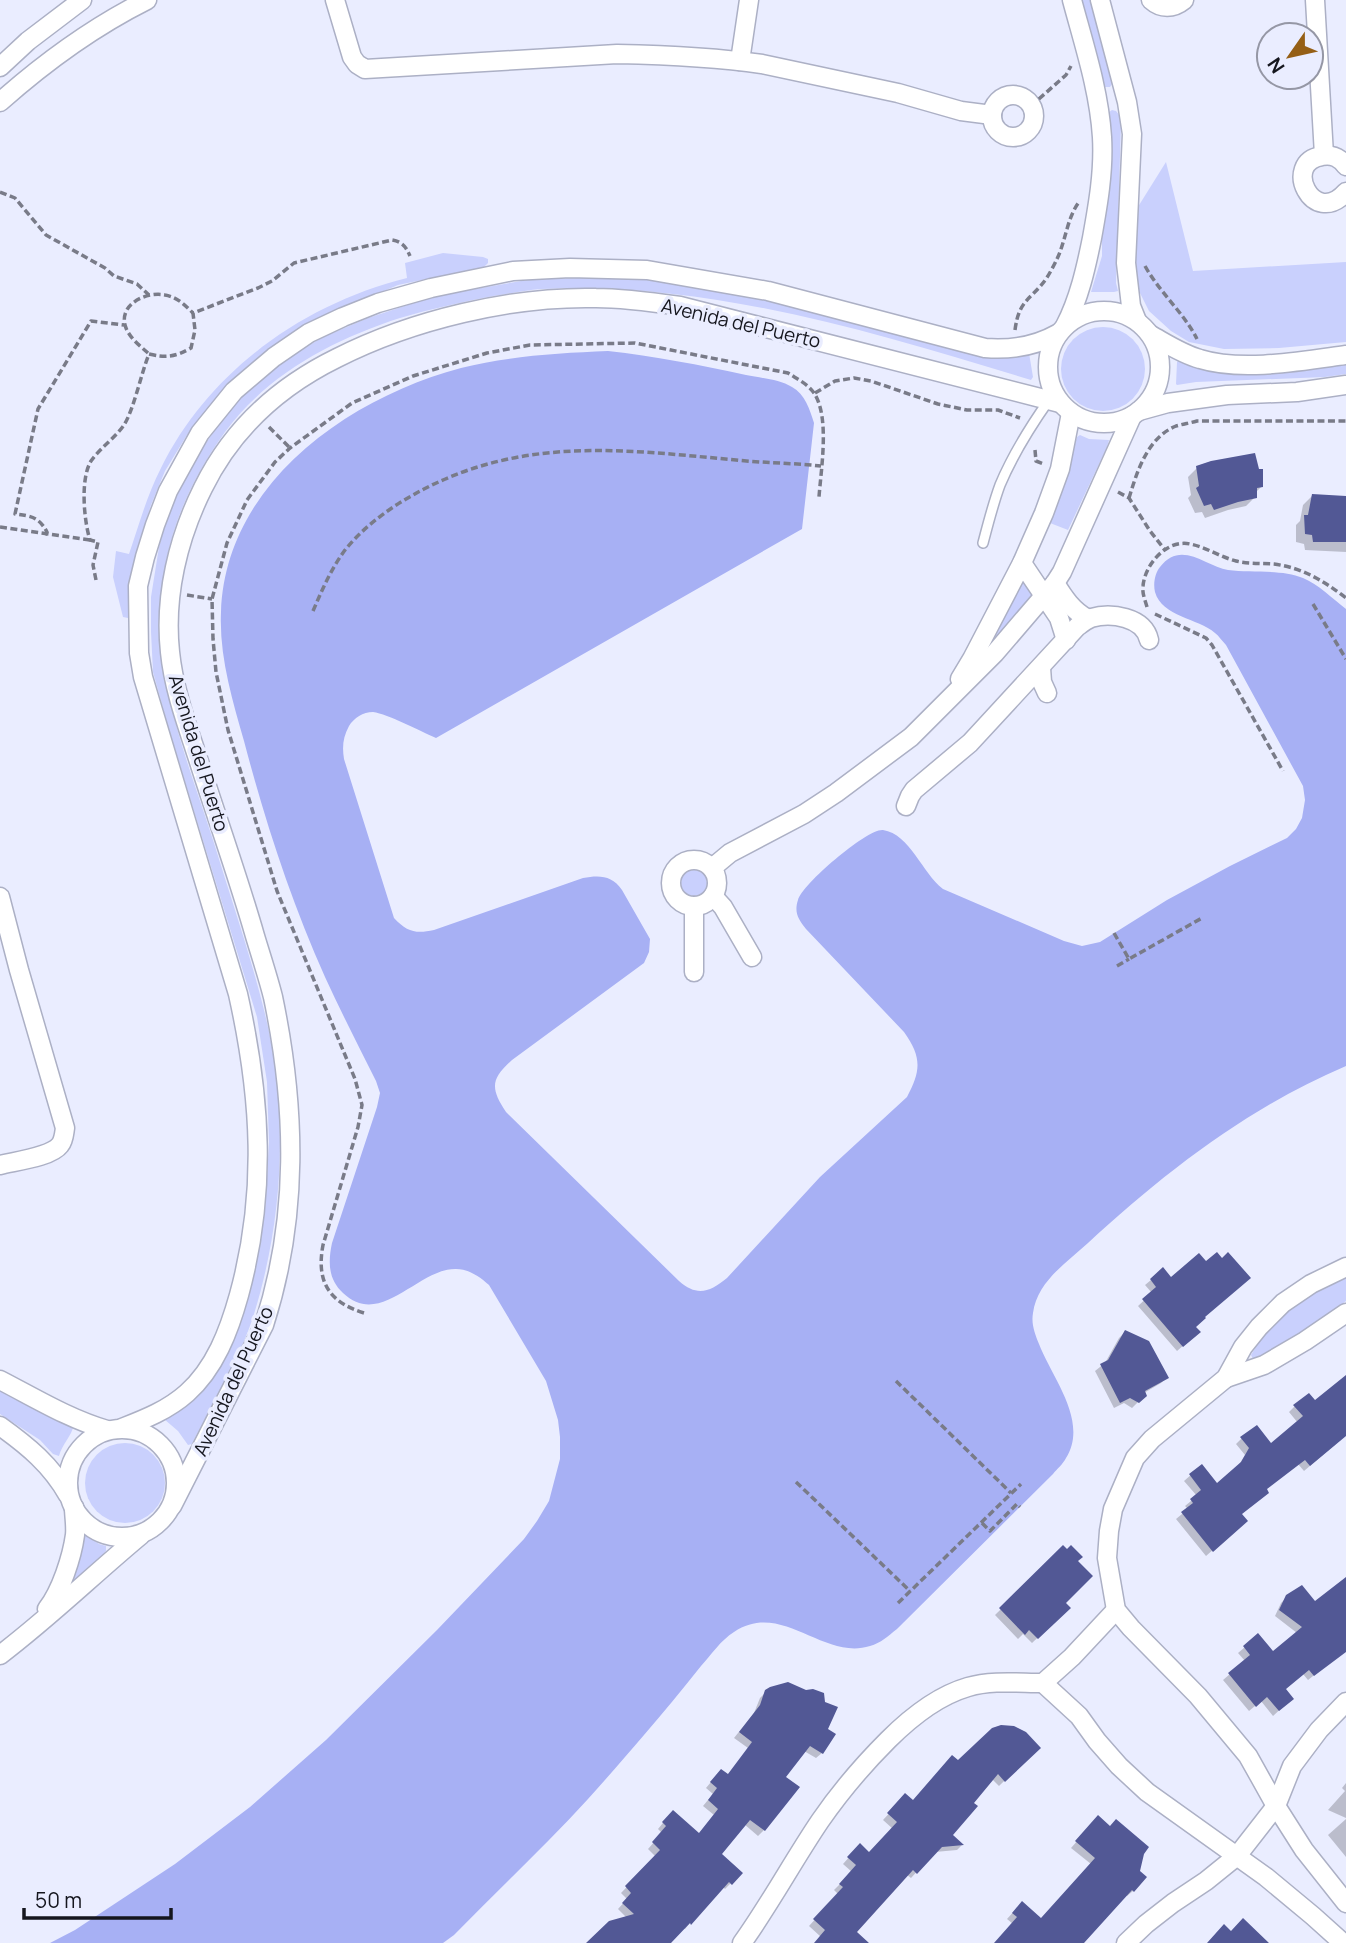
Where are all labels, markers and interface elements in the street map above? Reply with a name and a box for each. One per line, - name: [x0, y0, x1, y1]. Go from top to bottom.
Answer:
- north arrow: [1255, 21, 1325, 91]
- text: N: [1261, 53, 1291, 78]
- street label: Avenida del Puerto: [659, 292, 823, 354]
- street label: Avenida del Puerto: [163, 671, 235, 835]
- street label: Avenida del Puerto: [187, 1302, 279, 1460]
- scale bar: [24, 1876, 172, 1920]
- text: 50 m: [35, 1886, 82, 1914]

